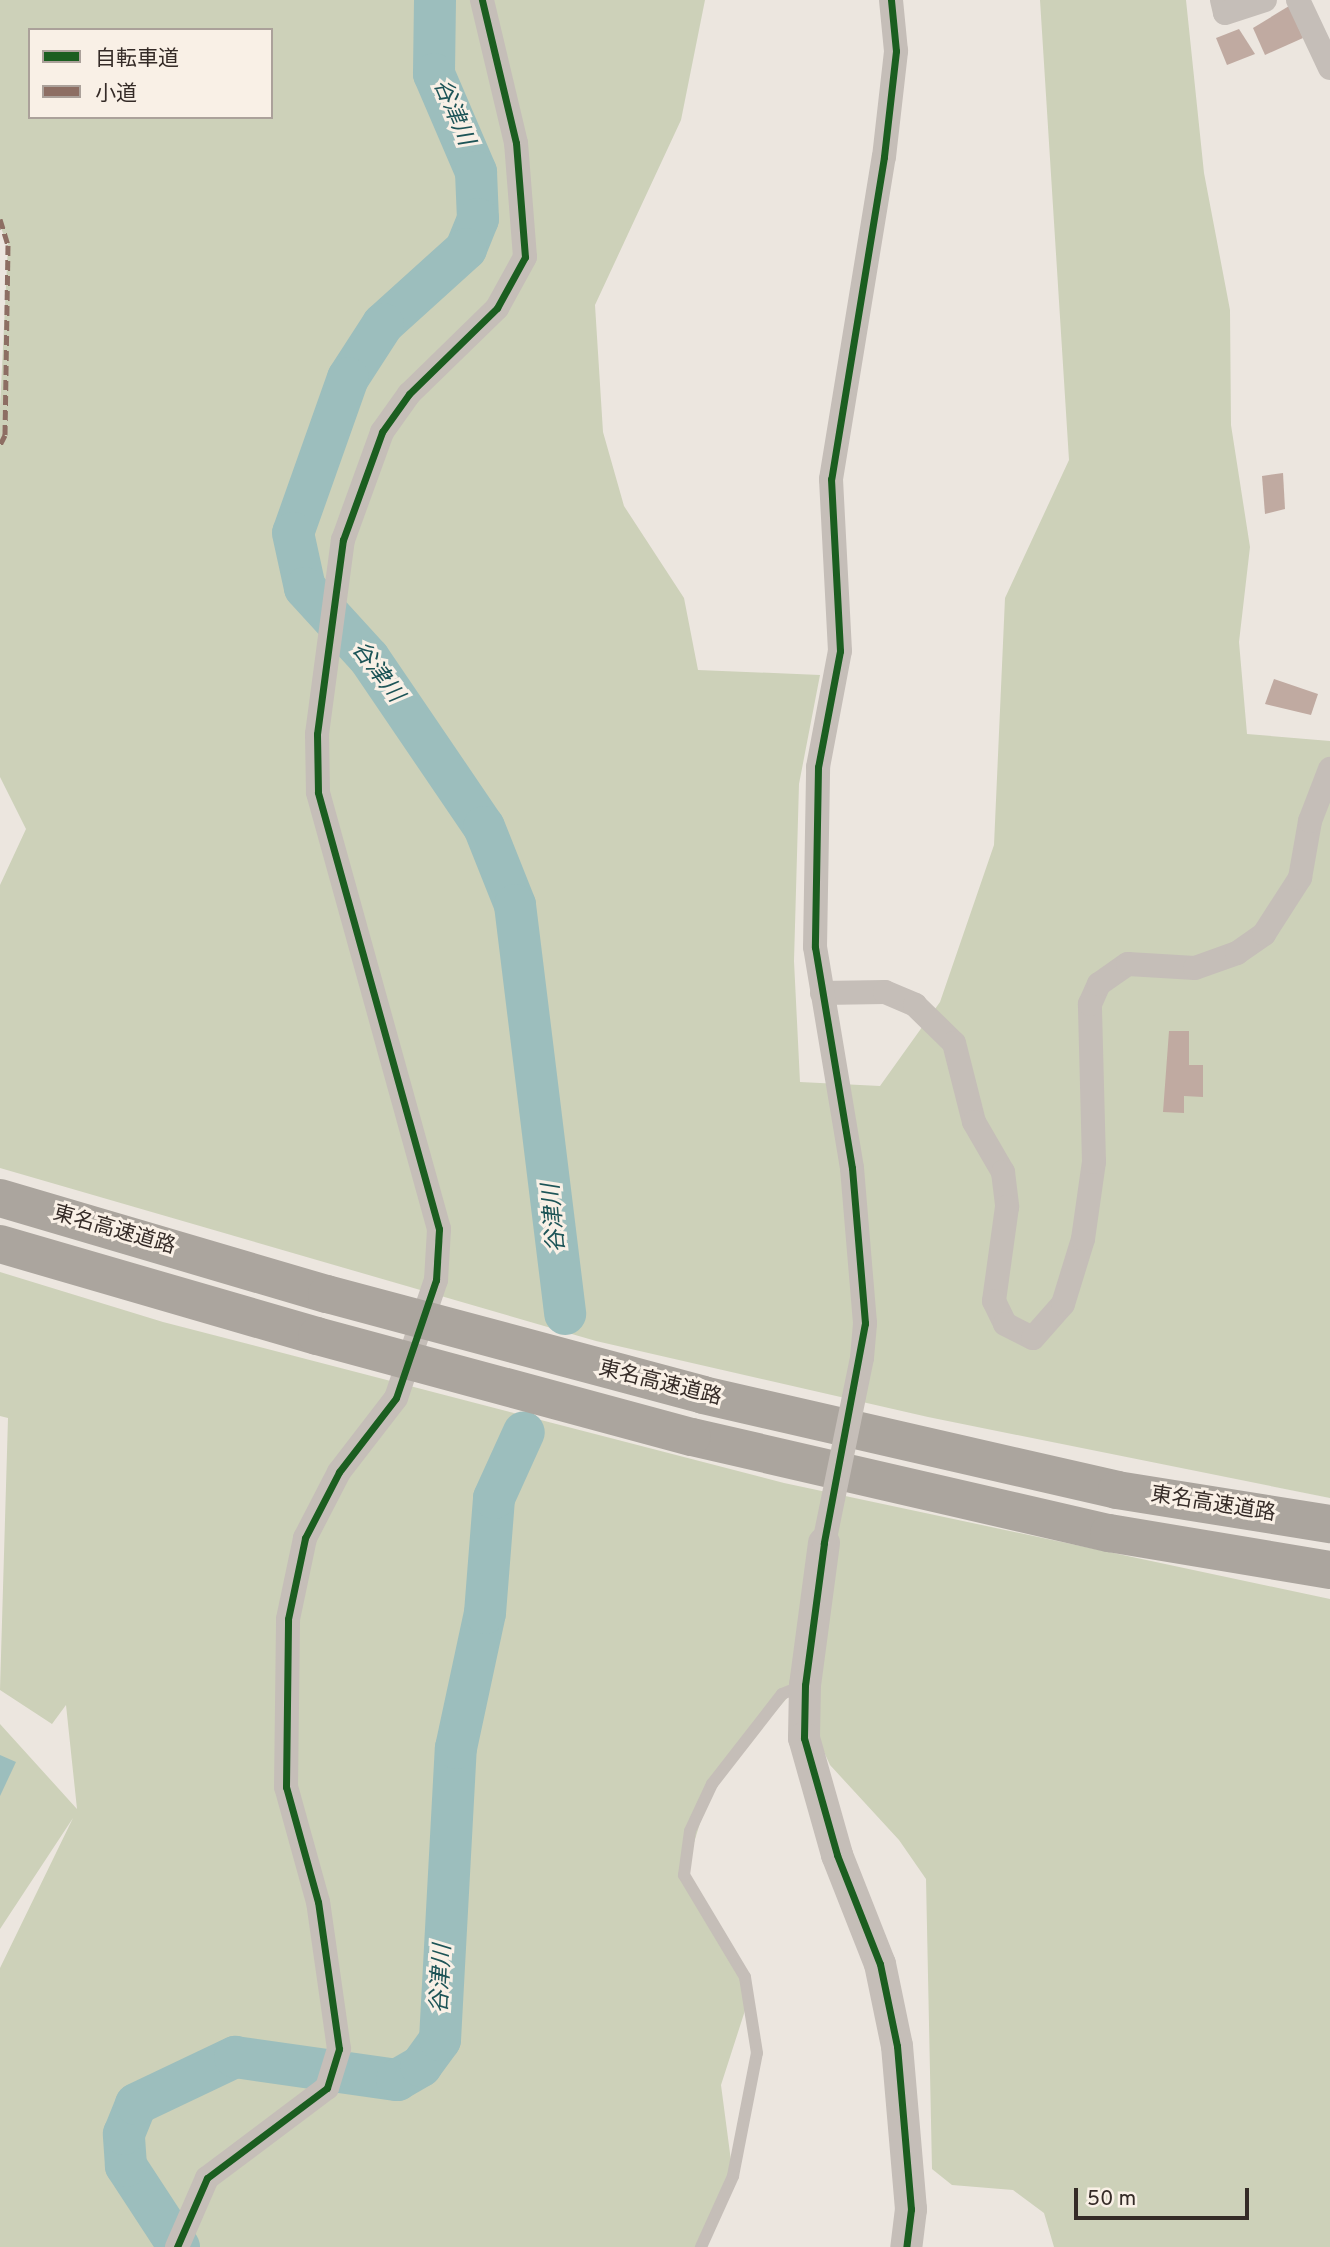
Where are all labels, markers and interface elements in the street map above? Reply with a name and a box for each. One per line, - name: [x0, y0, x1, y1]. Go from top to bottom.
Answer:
- legend: [28, 28, 273, 119]
- text: 自転車道: [95, 46, 179, 73]
- water label: 谷津川: [426, 76, 478, 150]
- text: 小道: [95, 81, 137, 108]
- water label: 谷津川: [344, 637, 408, 709]
- water label: 谷津川: [539, 1182, 573, 1254]
- street label: 東名高速道路: [50, 1202, 178, 1260]
- street label: 東名高速道路: [596, 1357, 724, 1411]
- street label: 東名高速道路: [1149, 1483, 1277, 1527]
- water label: 谷津川: [427, 1944, 459, 2014]
- scale bar: [1078, 2174, 1253, 2218]
- text: 50 m: [1087, 2186, 1136, 2213]

